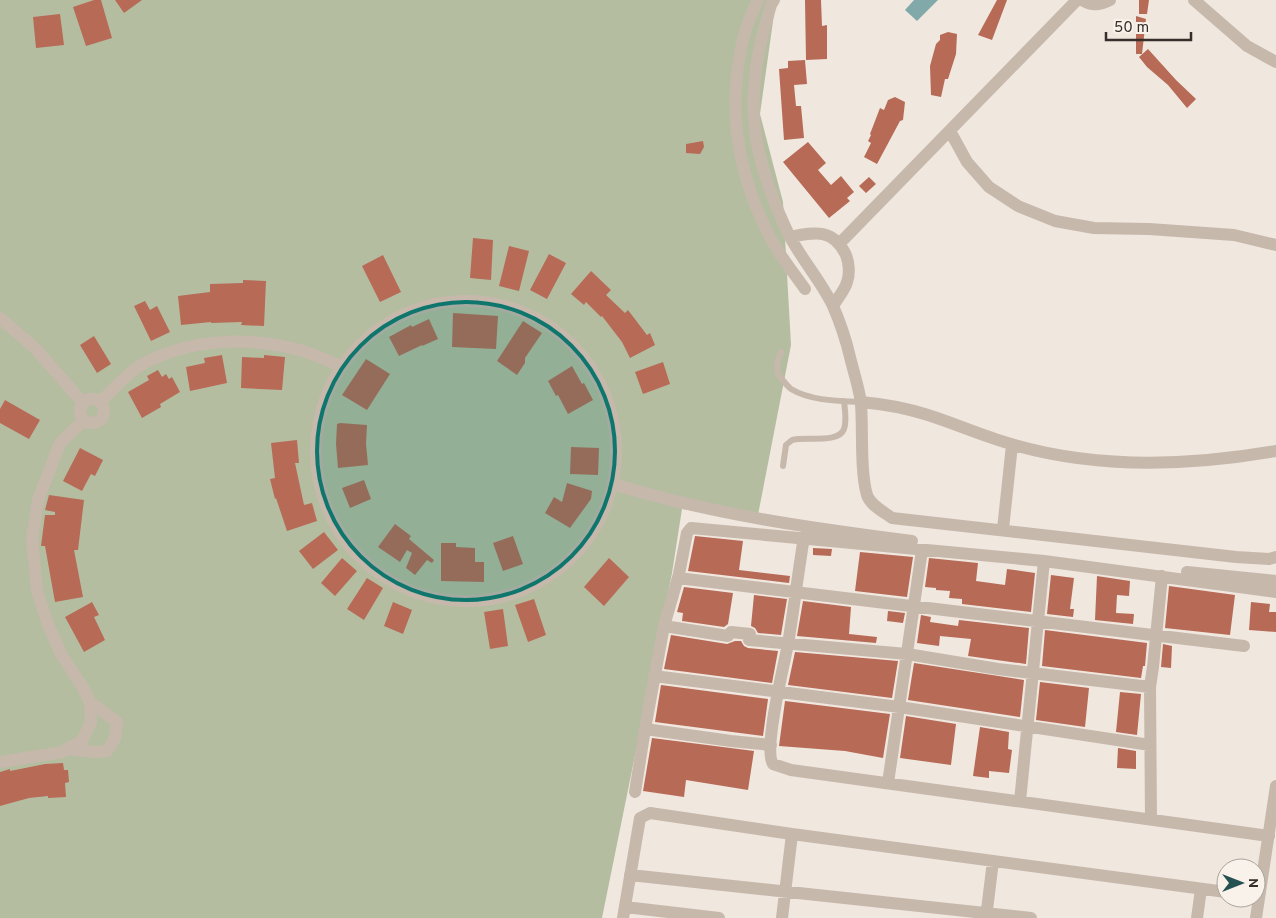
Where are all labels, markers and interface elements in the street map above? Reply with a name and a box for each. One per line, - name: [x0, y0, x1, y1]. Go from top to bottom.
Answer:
- scale bar: [1106, 10, 1191, 42]
- text: 50 m: [1114, 19, 1149, 38]
- north arrow: [1216, 858, 1266, 908]
- text: N: [1244, 878, 1261, 888]

